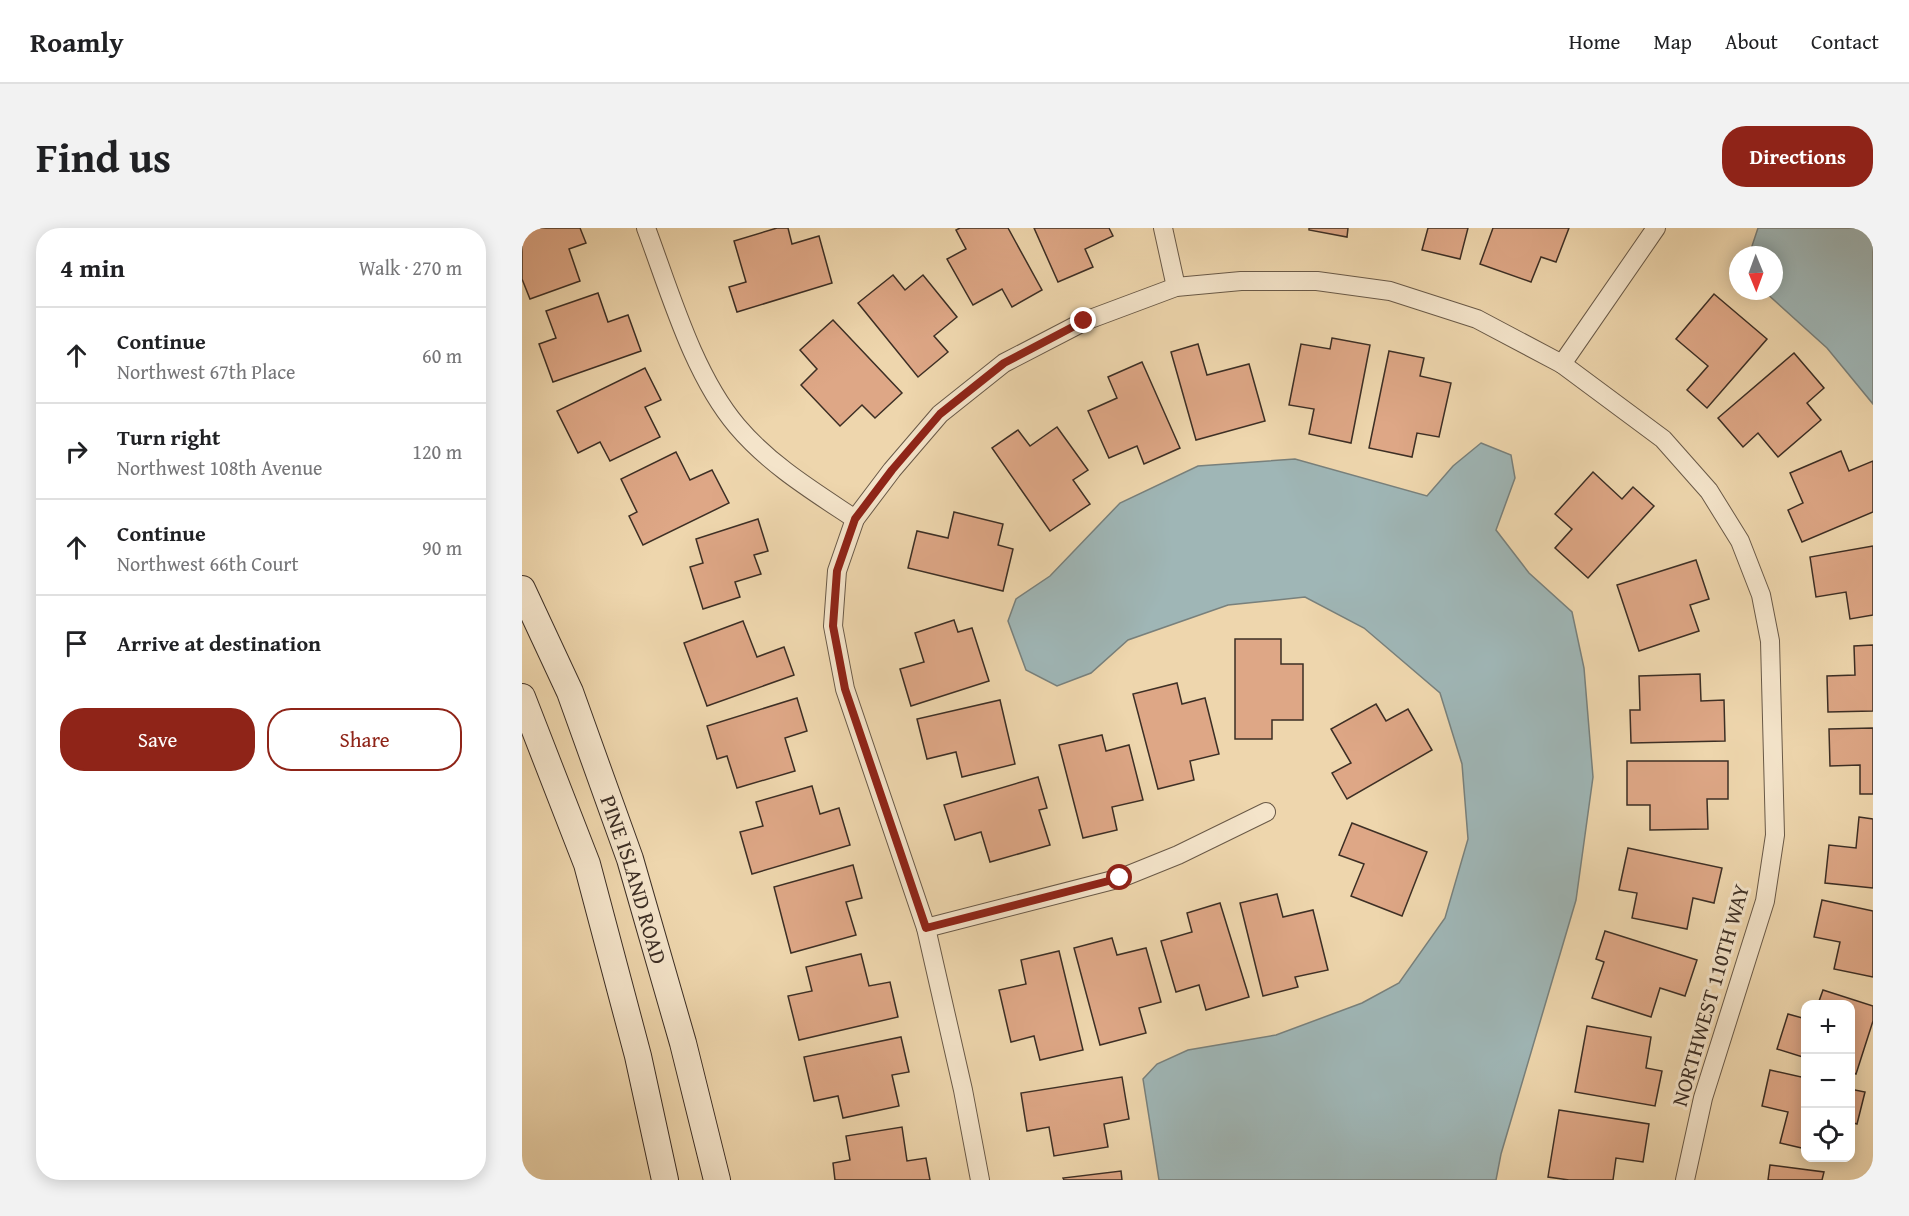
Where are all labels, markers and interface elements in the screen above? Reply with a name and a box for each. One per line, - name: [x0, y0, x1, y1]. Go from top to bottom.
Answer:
- text: Roamly: [30, 21, 124, 62]
- text: Home: [1569, 26, 1620, 57]
- text: Map: [1653, 26, 1692, 57]
- text: About: [1725, 26, 1778, 57]
- text: Contact: [1811, 26, 1879, 57]
- text: Find us: [36, 126, 171, 187]
- button: Directions: [1722, 126, 1873, 187]
- north arrow: [1729, 246, 1783, 300]
- text: 4 min: [60, 248, 125, 287]
- text: Walk · 270 m: [359, 253, 462, 282]
- route end: [1070, 307, 1096, 333]
- text: Continue: [117, 325, 206, 357]
- icon: ahead: [60, 339, 93, 372]
- text: 60 m: [422, 341, 462, 370]
- text: Northwest 67th Place: [117, 357, 295, 386]
- text: Turn right: [117, 421, 220, 453]
- icon: right: [60, 435, 93, 468]
- text: 120 m: [412, 437, 462, 466]
- text: Northwest 108th Avenue: [117, 453, 322, 482]
- text: Continue: [117, 517, 206, 549]
- icon: ahead: [60, 531, 93, 564]
- text: 90 m: [422, 533, 462, 562]
- text: Northwest 66th Court: [117, 549, 299, 578]
- icon: arrive: [60, 627, 93, 660]
- text: Arrive at destination: [117, 627, 321, 659]
- button: Save: [60, 708, 255, 771]
- button: Share: [267, 708, 462, 771]
- street label: PINE ISLAND ROAD: [592, 791, 675, 968]
- route start: [1106, 864, 1132, 890]
- street label: NORTHWEST 110TH WAY: [1663, 880, 1757, 1110]
- map controls: [1801, 1000, 1855, 1162]
- button: +: [1801, 1000, 1855, 1054]
- button: −: [1801, 1054, 1855, 1108]
- button: locate: [1801, 1108, 1855, 1162]

